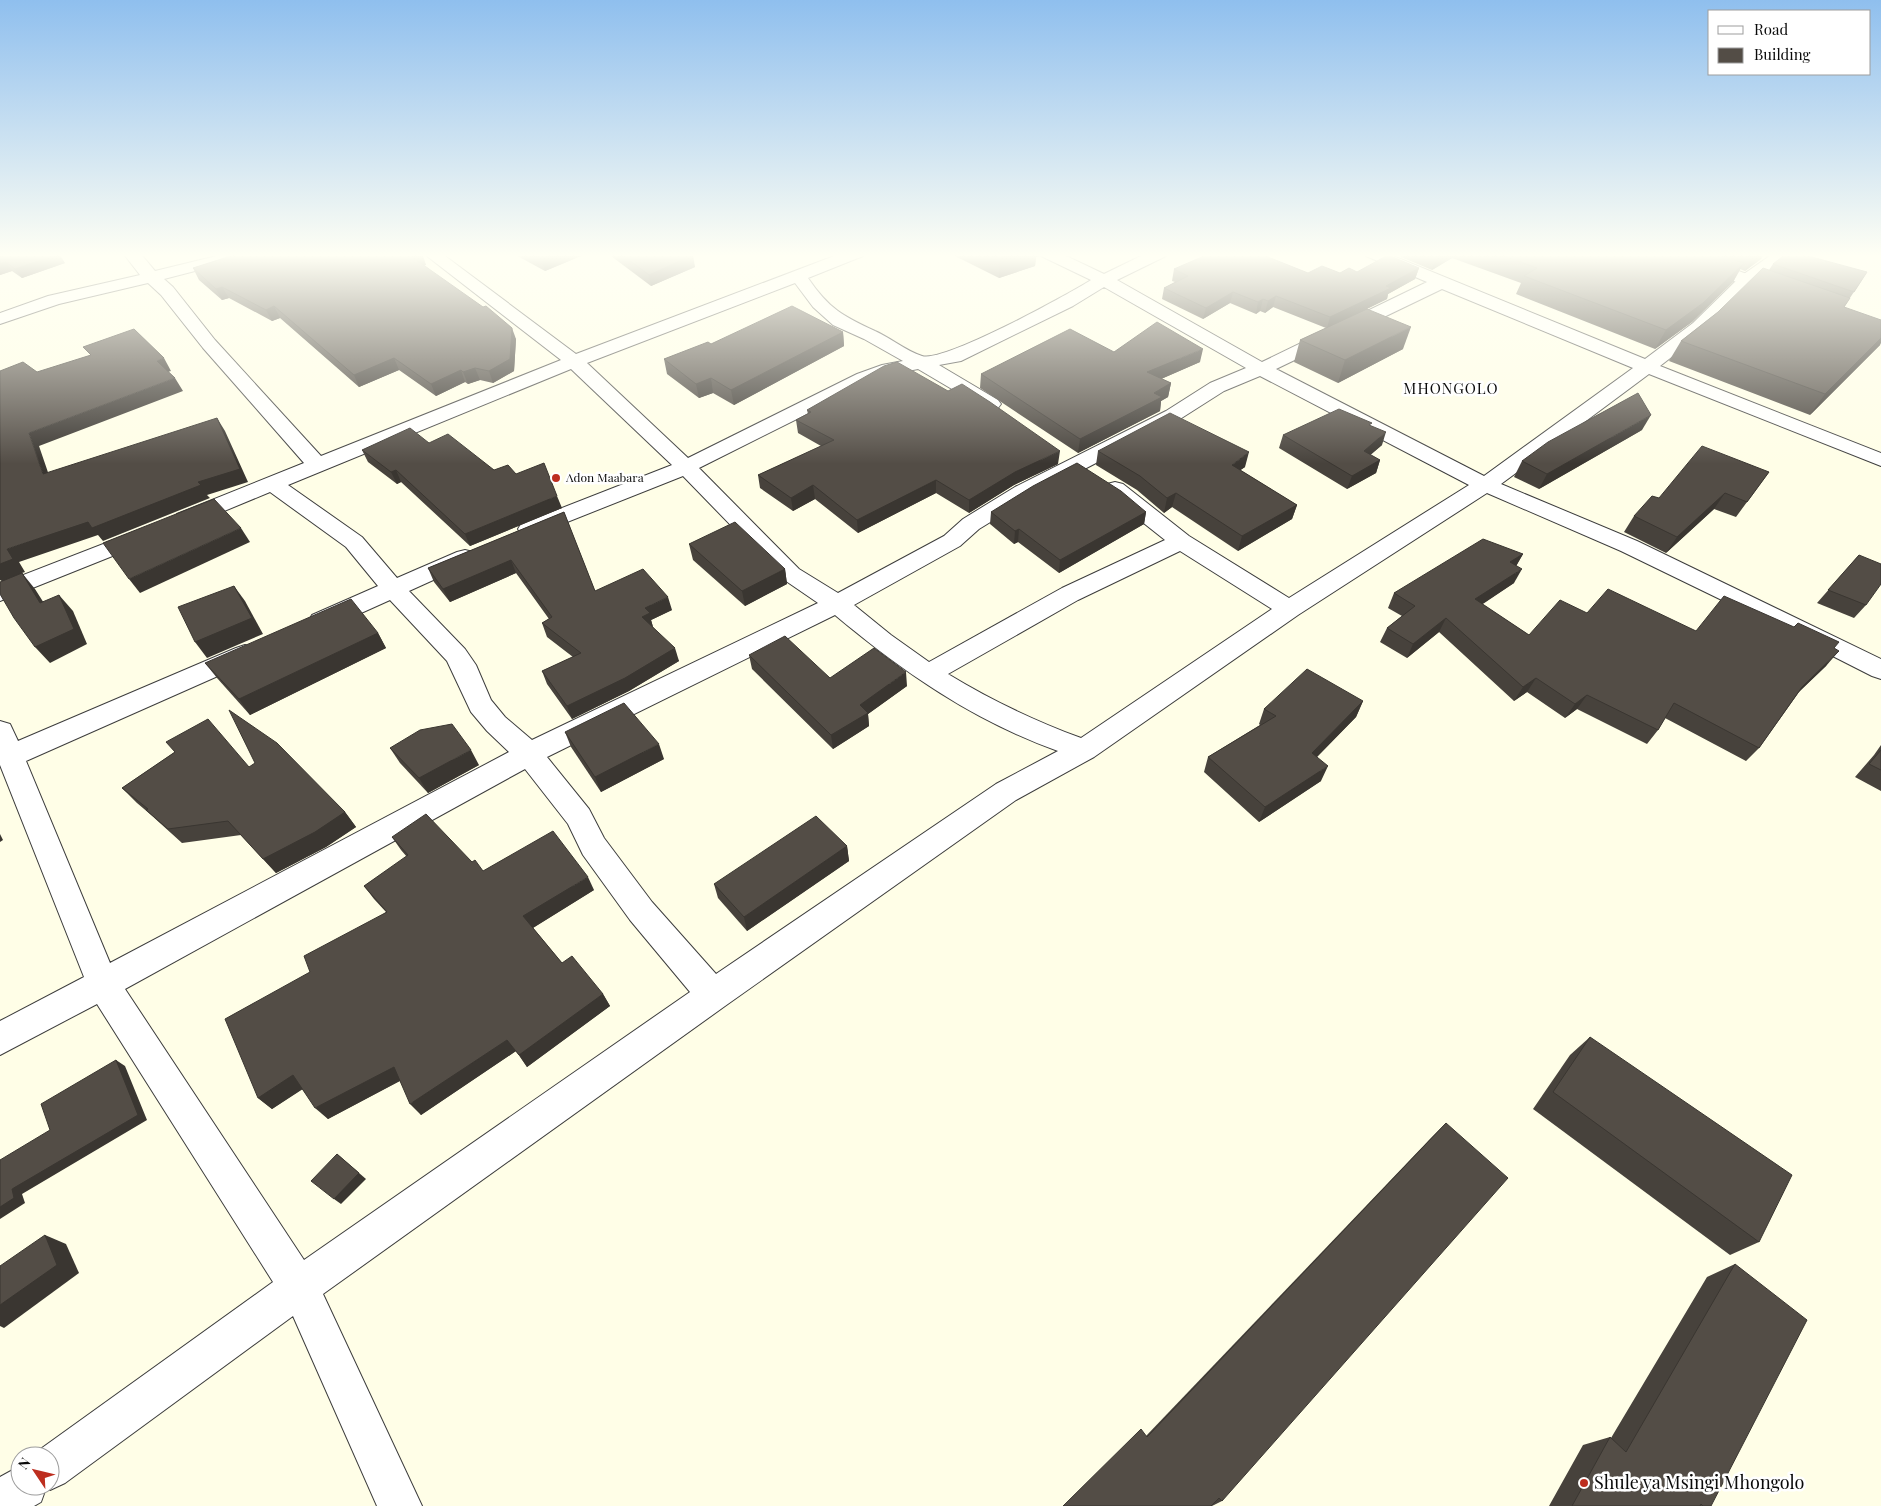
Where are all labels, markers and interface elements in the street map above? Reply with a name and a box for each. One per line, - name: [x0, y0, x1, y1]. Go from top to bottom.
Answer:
- legend: [1708, 10, 1871, 75]
- text: Road: [1754, 19, 1788, 39]
- text: Building: [1754, 44, 1811, 64]
- district label: MHONGOLO: [1403, 378, 1499, 398]
- place label: Adon Maabara: [565, 469, 644, 485]
- marker: Adon Maabara: [550, 472, 562, 484]
- north arrow: [10, 1446, 60, 1496]
- text: N: [13, 1454, 35, 1473]
- place label: Shule ya Msingi Mhongolo: [1594, 1470, 1804, 1494]
- marker: Shule ya Msingi Mhongolo: [1578, 1477, 1590, 1489]

